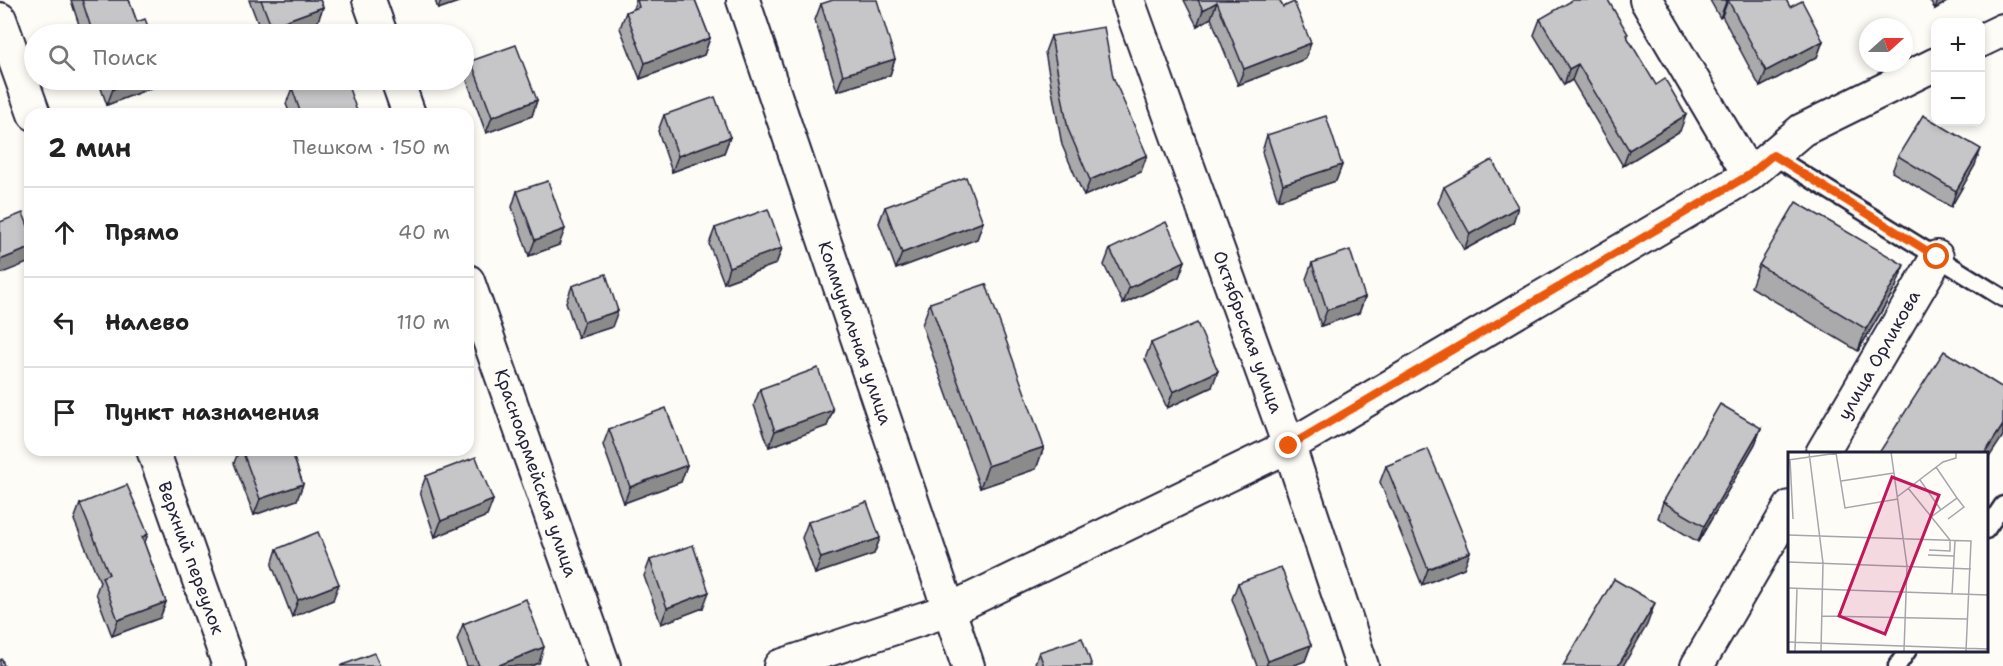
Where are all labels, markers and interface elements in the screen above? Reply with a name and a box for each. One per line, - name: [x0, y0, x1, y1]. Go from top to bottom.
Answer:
- north arrow: [1859, 18, 1913, 72]
- map controls: [1931, 18, 1985, 126]
- button: +: [1931, 18, 1985, 72]
- search box: [24, 24, 474, 90]
- icon: search: [45, 41, 78, 74]
- text: Поиск: [93, 43, 157, 72]
- button: −: [1931, 72, 1985, 126]
- text: 2 мин: [48, 130, 131, 165]
- text: Пешком · 150 m: [293, 134, 450, 160]
- icon: ahead: [48, 216, 81, 249]
- text: Прямо: [105, 218, 179, 247]
- text: 40 m: [398, 219, 450, 245]
- street label: Коммунальная улица: [812, 238, 898, 428]
- route start: [1923, 243, 1949, 269]
- street label: Октябрьская улица: [1207, 247, 1289, 417]
- street label: улица Орликова: [1832, 286, 1926, 424]
- icon: left: [48, 306, 81, 339]
- text: Налево: [105, 308, 189, 337]
- text: 110 m: [396, 309, 450, 335]
- street label: Красноармейская улица: [489, 366, 583, 580]
- icon: arrive: [48, 396, 81, 429]
- text: Пункт назначения: [105, 398, 319, 427]
- route end: [1275, 432, 1301, 458]
- inset map: [1788, 452, 1988, 651]
- street label: Верхний переулок: [152, 478, 230, 638]

